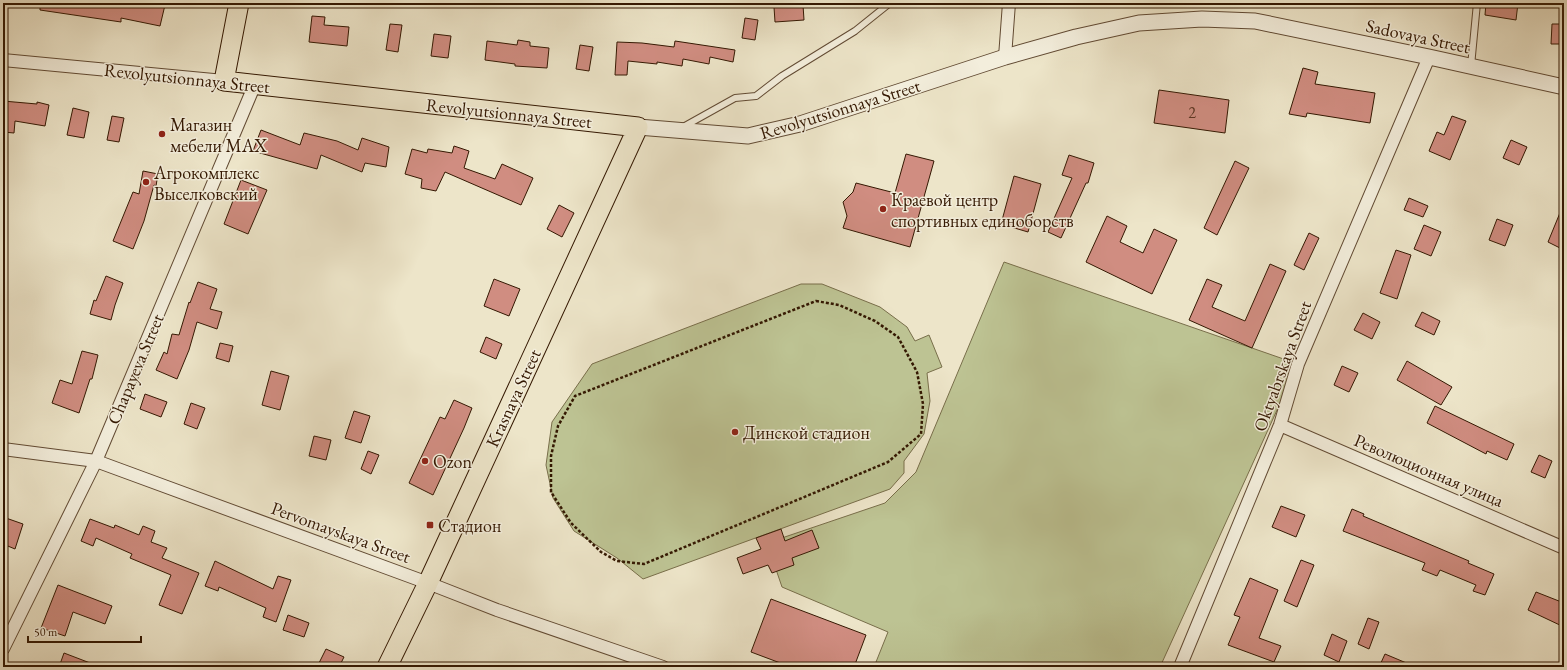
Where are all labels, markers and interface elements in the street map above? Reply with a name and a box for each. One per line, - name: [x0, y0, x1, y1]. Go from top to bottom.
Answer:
- street label: Sadovaya Street: [1364, 14, 1473, 58]
- street label: Revolyutsionnaya Street: [103, 58, 271, 98]
- street label: Revolyutsionnaya Street: [757, 74, 923, 144]
- street label: Revolyutsionnaya Street: [425, 93, 593, 133]
- house number: 2: [1188, 102, 1196, 123]
- place label: Магазин мебели MAX: [170, 113, 267, 157]
- marker: Магазин мебели MAX: [157, 129, 167, 139]
- place label: Агрокомплекс Выселковский: [153, 161, 260, 205]
- marker: Агрокомплекс Выселковский: [141, 177, 151, 187]
- place label: Краевой центр спортивных единоборств: [891, 188, 1074, 232]
- marker: Краевой центр спортивных единоборств: [878, 204, 888, 214]
- street label: Oktyabrskaya Street: [1248, 297, 1316, 434]
- street label: Chapayeva Street: [101, 310, 169, 428]
- street label: Krasnaya Street: [480, 345, 546, 451]
- place label: Динской стадион: [743, 421, 870, 444]
- marker: Динской стадион: [730, 427, 740, 437]
- street label: Революционная улица: [1351, 428, 1508, 512]
- place label: Ozon: [433, 450, 472, 473]
- marker: Ozon: [420, 456, 430, 466]
- street label: Pervomayskaya Street: [268, 496, 414, 568]
- place label: Стадион: [438, 514, 501, 537]
- marker: Стадион: [425, 520, 435, 530]
- scale bar: [28, 618, 141, 644]
- text: 50 m: [34, 624, 58, 640]

